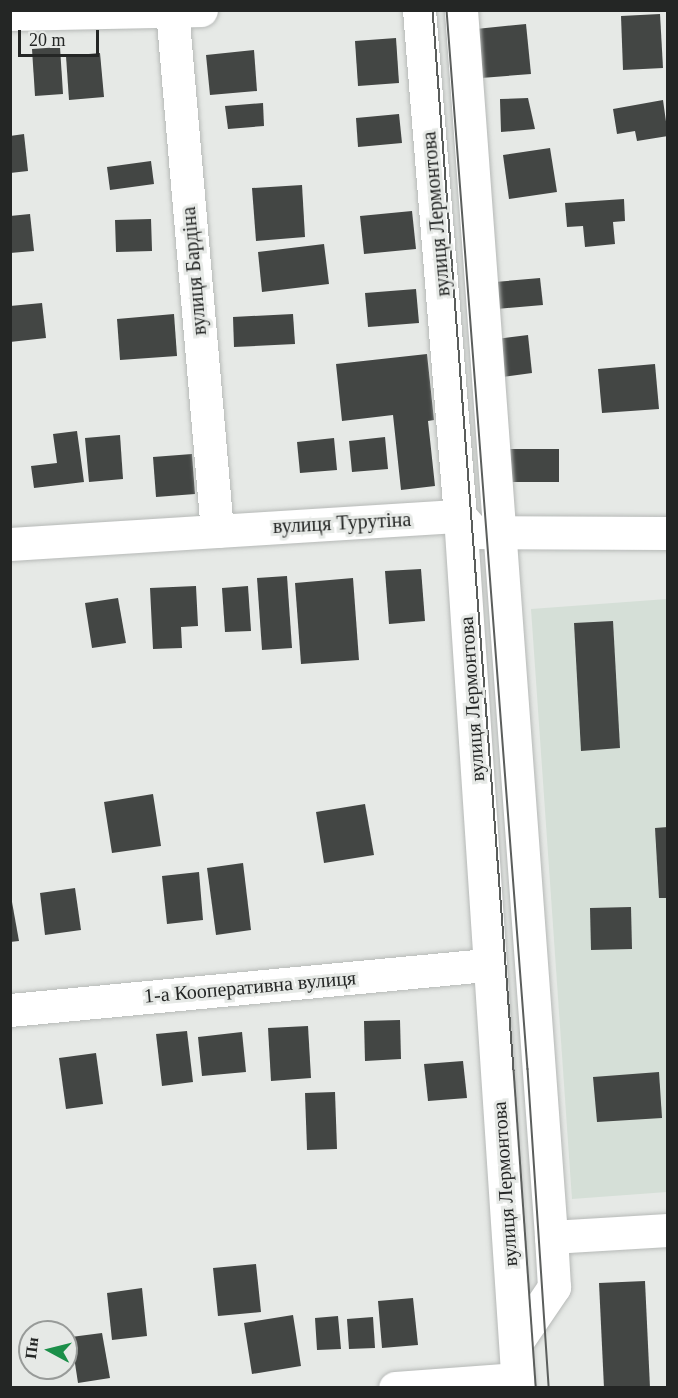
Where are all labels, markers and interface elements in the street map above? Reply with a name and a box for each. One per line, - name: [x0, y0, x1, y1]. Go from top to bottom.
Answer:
- scale bar: [21, 18, 102, 56]
- text: 20 m: [29, 30, 66, 50]
- street label: вулиця Лермонтова: [417, 131, 455, 297]
- street label: вулиця Бардіна: [176, 206, 212, 336]
- street label: вулиця Турутіна: [272, 507, 412, 539]
- street label: вулиця Лермонтова: [454, 616, 490, 782]
- street label: 1-а Кооперативна вулиця: [143, 966, 357, 1008]
- street label: вулиця Лермонтова: [487, 1101, 523, 1267]
- north arrow: [18, 1320, 78, 1380]
- text: Пн: [22, 1336, 41, 1360]

